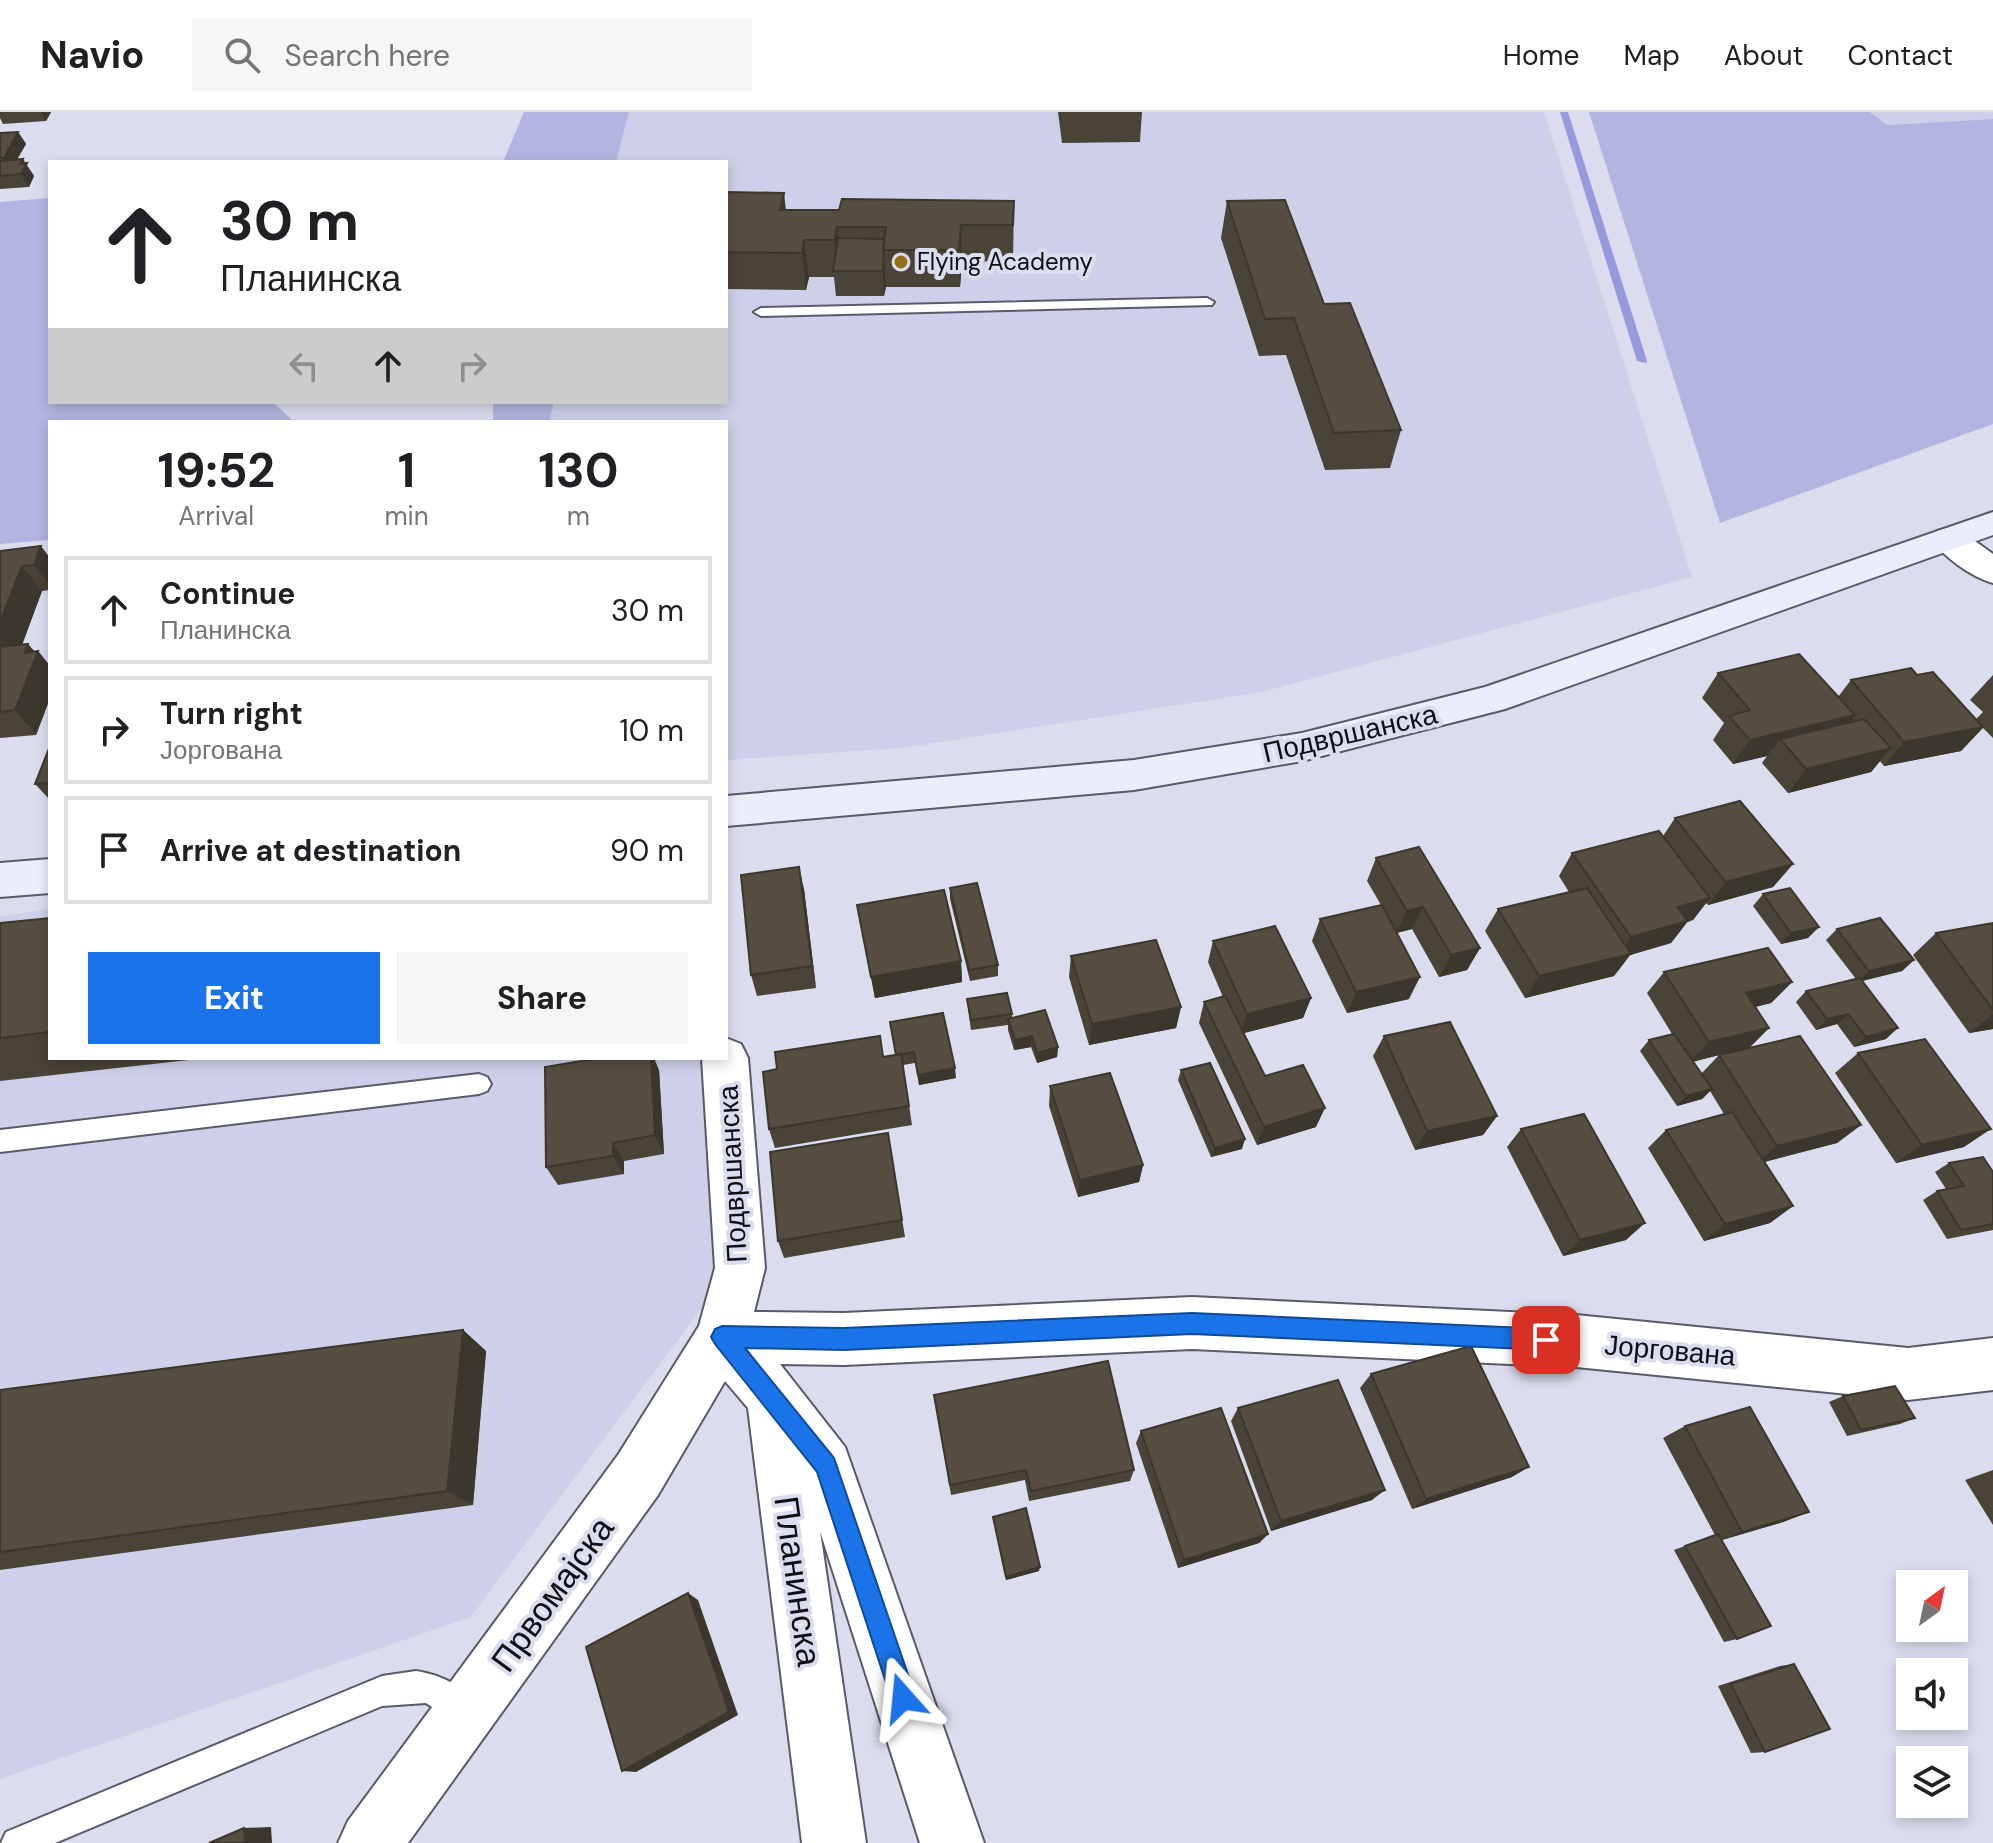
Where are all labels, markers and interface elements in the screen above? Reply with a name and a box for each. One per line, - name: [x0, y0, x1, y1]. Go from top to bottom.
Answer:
- search box: [192, 19, 752, 91]
- text: Navio: [40, 30, 144, 80]
- icon: search: [220, 33, 264, 77]
- text: Search here: [284, 36, 450, 75]
- text: Home: [1503, 37, 1579, 74]
- text: Map: [1623, 37, 1680, 74]
- text: About: [1724, 37, 1803, 74]
- text: Contact: [1847, 37, 1953, 74]
- text: 30 m: [220, 184, 359, 257]
- icon: ahead: [88, 192, 192, 296]
- place label: Flying Academy: [917, 246, 1093, 277]
- marker: Flying Academy: [892, 253, 910, 271]
- text: Планинска: [220, 255, 401, 302]
- icon: left: [282, 344, 326, 388]
- icon: ahead: [366, 344, 410, 388]
- icon: right: [450, 344, 494, 388]
- text: 19:52: [158, 439, 275, 502]
- text: 1: [398, 439, 415, 502]
- text: 130: [538, 439, 618, 502]
- text: Arrival: [178, 499, 254, 533]
- text: min: [384, 499, 429, 533]
- text: m: [567, 499, 590, 533]
- text: Continue: [160, 574, 295, 613]
- icon: ahead: [92, 588, 136, 632]
- text: 30 m: [611, 591, 684, 630]
- text: Планинска: [160, 613, 291, 647]
- text: Turn right: [160, 694, 303, 733]
- street label: Подвршанска: [1259, 695, 1441, 772]
- icon: right: [92, 708, 136, 752]
- text: 10 m: [619, 711, 684, 750]
- text: Јоргована: [160, 733, 282, 767]
- icon: arrive: [92, 828, 136, 872]
- text: Arrive at destination: [160, 831, 461, 870]
- text: 90 m: [610, 831, 684, 870]
- button: Exit: [88, 952, 380, 1044]
- button: Share: [396, 952, 688, 1044]
- street label: Подвршанска: [709, 1084, 756, 1264]
- pin: [1512, 1306, 1580, 1374]
- icon: arrive: [1524, 1318, 1568, 1362]
- street label: Јоргована: [1603, 1326, 1737, 1375]
- street label: Планинска: [763, 1493, 832, 1669]
- street label: Првомајска: [481, 1508, 624, 1681]
- north arrow: [1896, 1570, 1968, 1642]
- map controls: [1896, 1570, 1968, 1818]
- position arrow: [861, 1656, 945, 1740]
- button: sound: [1896, 1658, 1968, 1730]
- button: layers: [1896, 1746, 1968, 1818]

